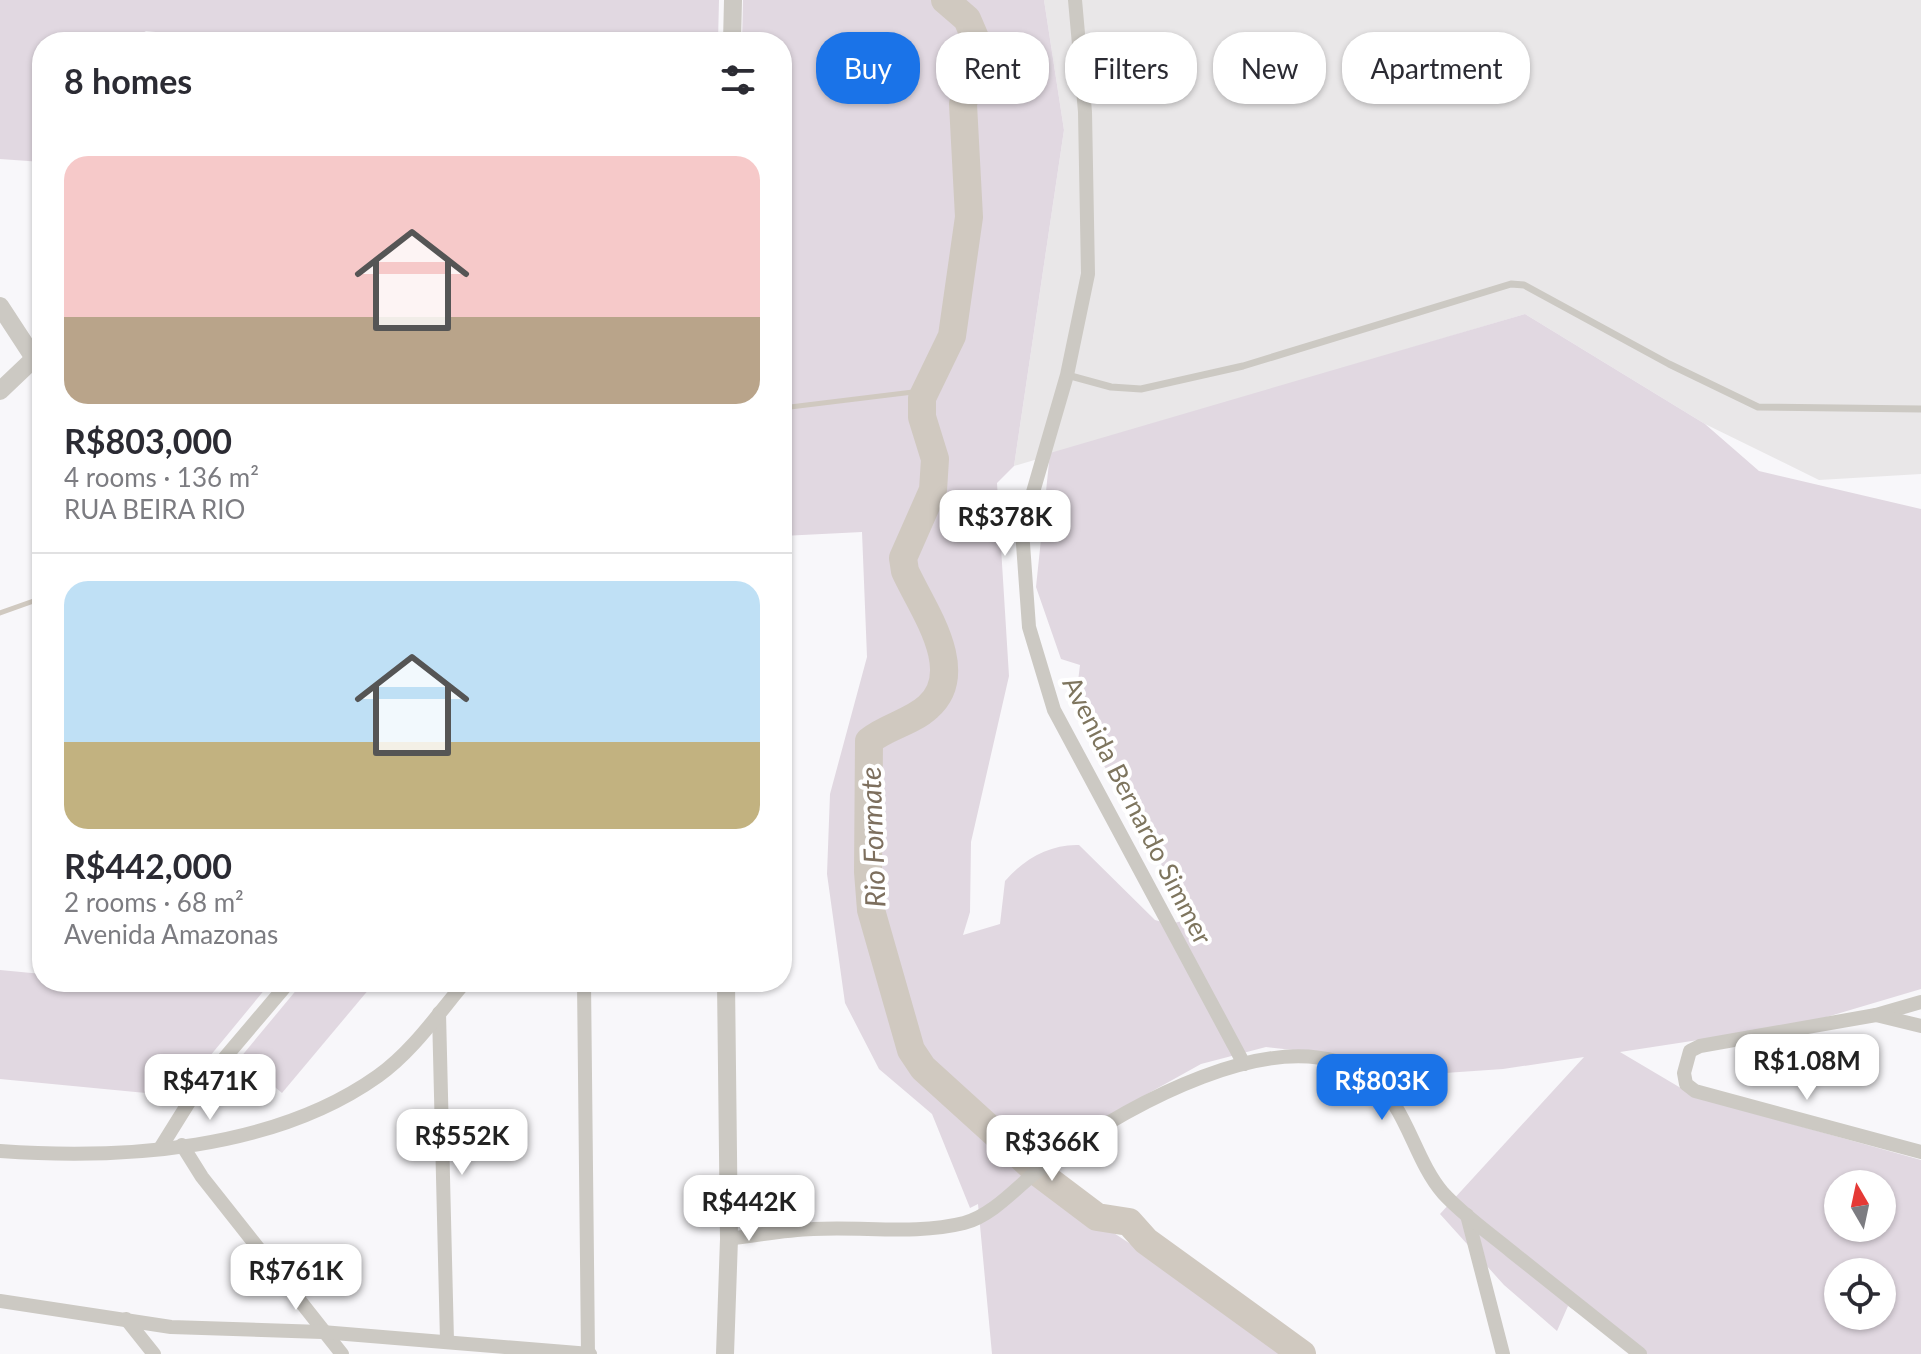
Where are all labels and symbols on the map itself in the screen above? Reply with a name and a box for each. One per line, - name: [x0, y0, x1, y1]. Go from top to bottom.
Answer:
- pin: R$378K: [940, 490, 1070, 558]
- street label: Avenida Bernardo Simmer: [1056, 671, 1220, 950]
- water label: Rio Formate: [853, 766, 891, 908]
- pin: R$1.08M: [1733, 1034, 1881, 1102]
- pin: R$471K: [145, 1054, 275, 1122]
- pin: R$803K: [1317, 1054, 1447, 1122]
- pin: R$552K: [397, 1109, 527, 1177]
- pin: R$366K: [987, 1115, 1117, 1183]
- north arrow: [1824, 1170, 1896, 1242]
- pin: R$442K: [684, 1175, 814, 1243]
- pin: R$761K: [231, 1244, 361, 1312]

